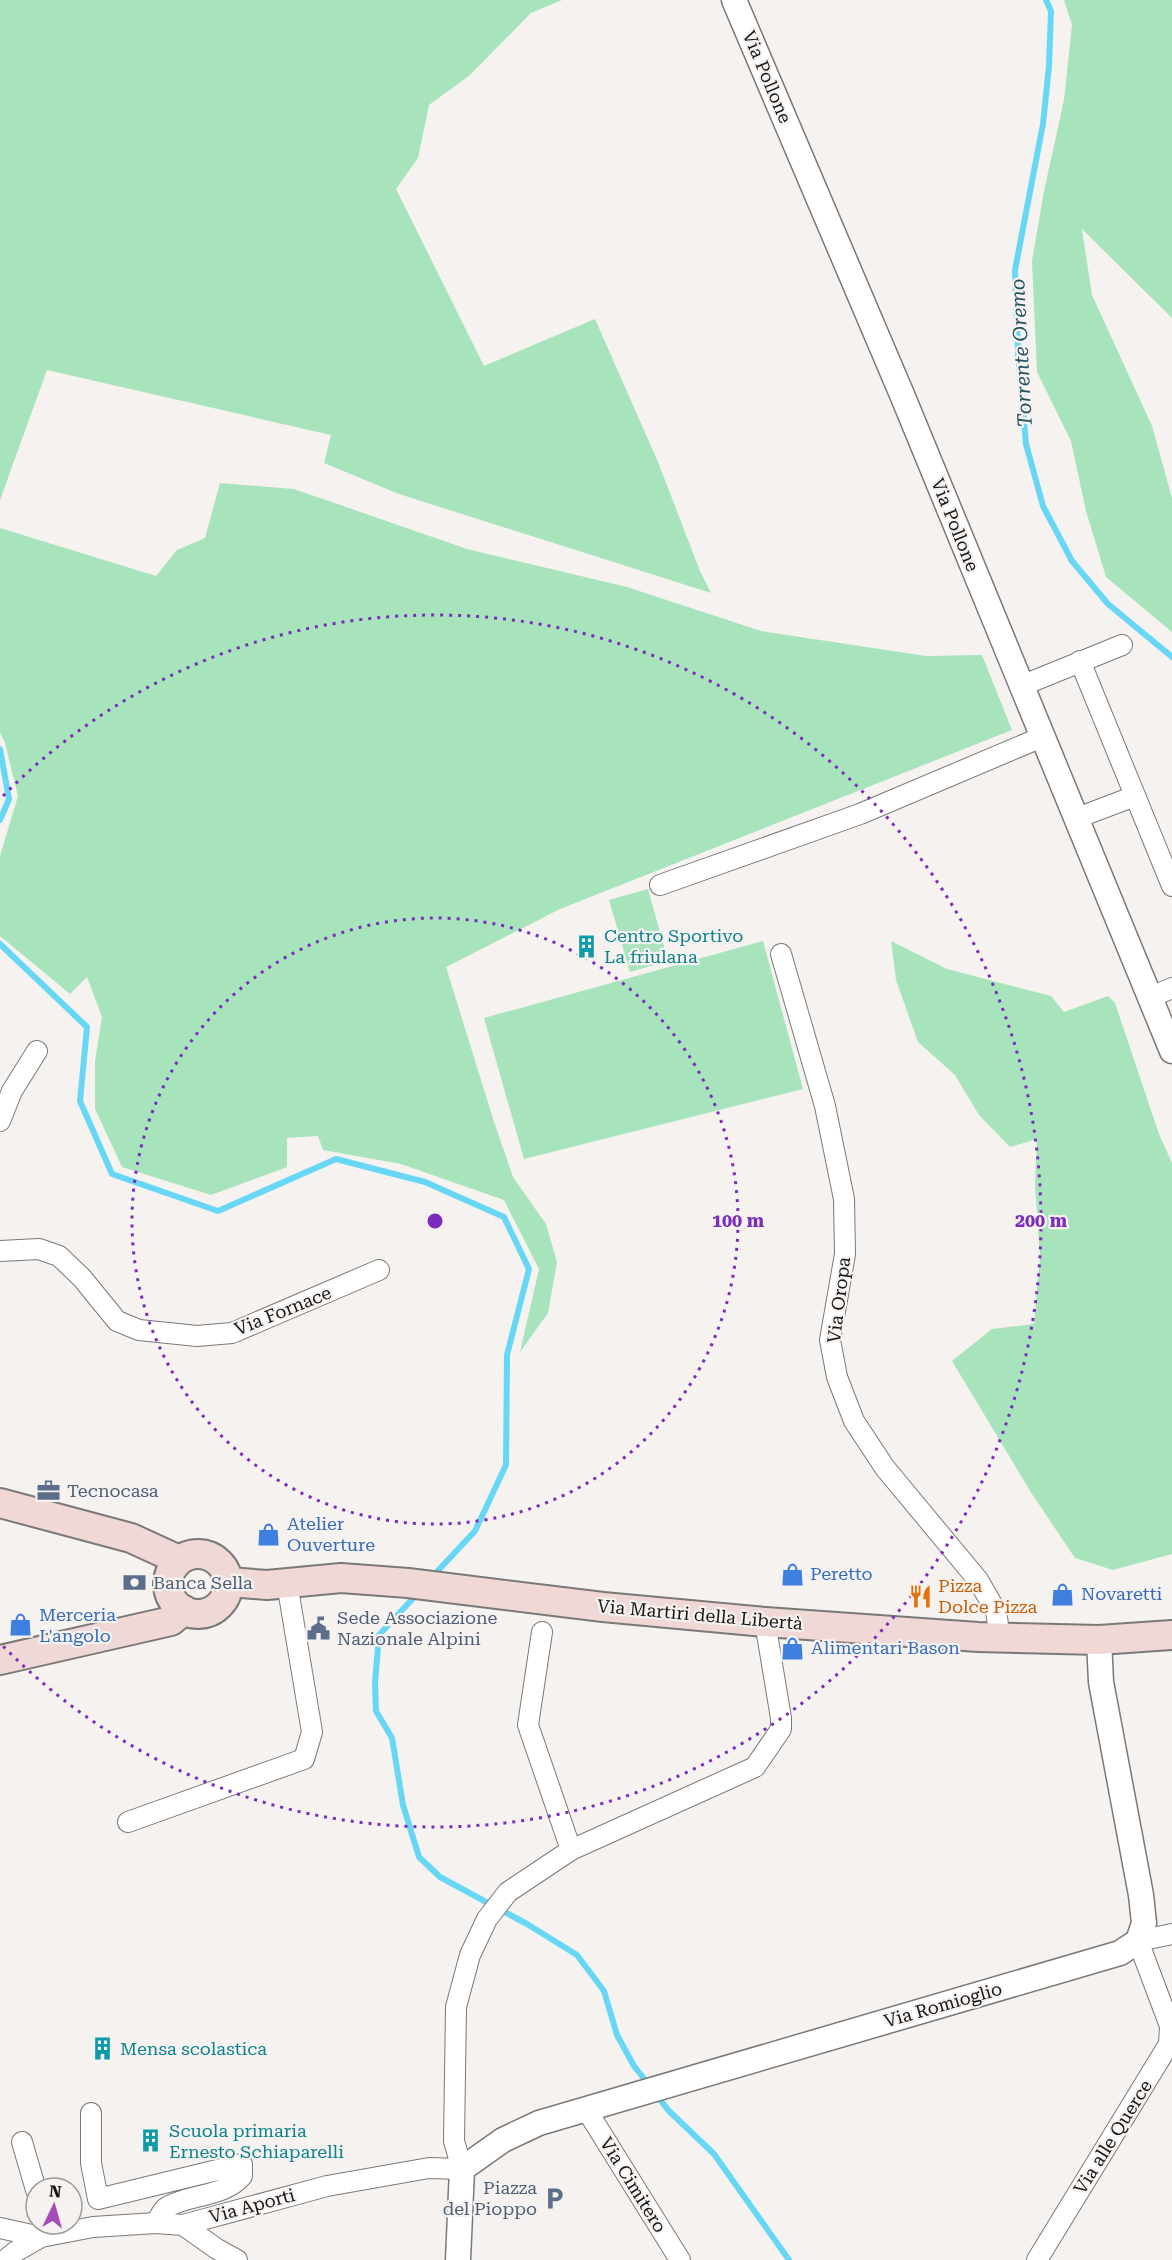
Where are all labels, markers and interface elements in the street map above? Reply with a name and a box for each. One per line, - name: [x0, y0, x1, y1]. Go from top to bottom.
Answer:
- street label: Via Pollone: [739, 27, 796, 126]
- water label: Torrente Oremo: [1005, 278, 1037, 428]
- street label: Via Pollone: [927, 475, 984, 575]
- place label: Centro Sportivo La friulana: [604, 925, 743, 967]
- building icon: Centro Sportivo La friulana: [573, 933, 599, 959]
- text: 100 m: [712, 1210, 765, 1231]
- text: 200 m: [1015, 1210, 1068, 1231]
- centre of rings: [425, 1211, 445, 1231]
- street label: Via Oropa: [823, 1255, 854, 1344]
- street label: Via Fornace: [231, 1282, 334, 1339]
- office icon: Tecnocasa: [36, 1478, 62, 1504]
- place label: Tecnocasa: [67, 1480, 159, 1501]
- place label: Atelier Ouverture: [287, 1513, 375, 1555]
- shop icon: Atelier Ouverture: [256, 1521, 282, 1547]
- shop icon: Peretto: [779, 1561, 805, 1587]
- place label: Peretto: [810, 1563, 873, 1584]
- bank icon: Banca Sella: [122, 1570, 148, 1596]
- place label: Banca Sella: [153, 1572, 253, 1593]
- place label: Pizza Dolce Pizza: [938, 1575, 1037, 1617]
- shop icon: Novaretti: [1050, 1581, 1076, 1607]
- restaurant icon: Pizza Dolce Pizza: [907, 1583, 933, 1609]
- place label: Novaretti: [1081, 1583, 1162, 1604]
- street label: Via Martiri della Libertà: [596, 1595, 804, 1634]
- place label: Merceria L'angolo: [39, 1604, 116, 1646]
- place label: Sede Associazione Nazionale Alpini: [337, 1607, 498, 1649]
- shop icon: Merceria L'angolo: [8, 1612, 34, 1638]
- public building icon: Sede Associazione Nazionale Alpini: [306, 1615, 332, 1641]
- shop icon: Alimentari Bason: [780, 1635, 806, 1661]
- place label: Alimentari Bason: [811, 1637, 960, 1658]
- street label: Via Romioglio: [882, 1978, 1004, 2031]
- building icon: Mensa scolastica: [89, 2036, 115, 2062]
- place label: Mensa scolastica: [120, 2038, 267, 2059]
- street label: Via alle Querce: [1069, 2076, 1156, 2198]
- place label: Scuola primaria Ernesto Schiaparelli: [169, 2120, 344, 2162]
- building icon: Scuola primaria Ernesto Schiaparelli: [138, 2128, 164, 2154]
- street label: Via Cimitero: [596, 2133, 671, 2236]
- north arrow: [24, 2176, 84, 2236]
- place label: Piazza del Pioppo: [443, 2177, 537, 2219]
- text: N: [48, 2182, 62, 2202]
- street label: Via Aporti: [207, 2184, 297, 2227]
- parking icon: Piazza del Pioppo: [542, 2185, 568, 2211]

